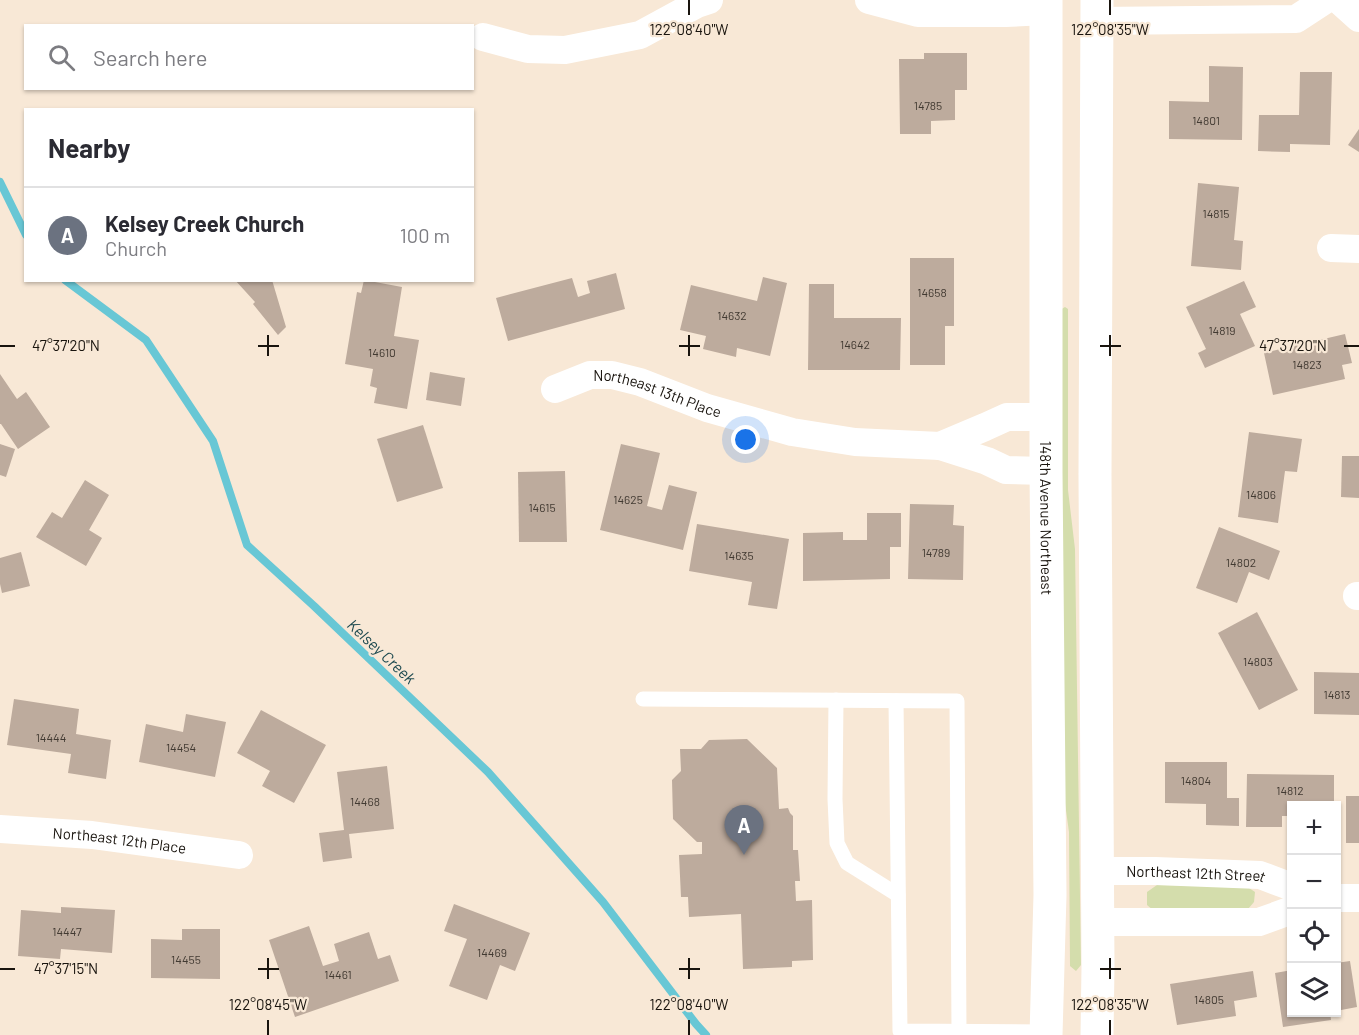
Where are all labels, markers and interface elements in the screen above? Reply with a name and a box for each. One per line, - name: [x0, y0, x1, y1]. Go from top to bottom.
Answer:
- text: 122°08'40"W: [649, 20, 729, 38]
- text: 122°08'35"W: [1071, 20, 1149, 38]
- search box: [24, 24, 474, 90]
- icon: search: [45, 41, 78, 74]
- text: Search here: [93, 44, 207, 70]
- house number: 14785: [914, 98, 942, 112]
- house number: 14801: [1192, 113, 1220, 127]
- text: Nearby: [48, 132, 130, 163]
- house number: 14815: [1202, 206, 1230, 220]
- text: Kelsey Creek Church: [105, 210, 304, 236]
- text: A: [61, 223, 74, 247]
- text: 100 m: [400, 223, 450, 247]
- text: Church: [105, 236, 167, 260]
- house number: 14658: [917, 285, 947, 299]
- house number: 14632: [717, 308, 747, 322]
- house number: 14819: [1208, 323, 1236, 337]
- text: 47°37'20"N: [32, 336, 100, 354]
- text: 47°37'20"N: [1259, 336, 1327, 354]
- house number: 14642: [840, 337, 870, 351]
- house number: 14610: [368, 345, 396, 359]
- house number: 14823: [1292, 357, 1322, 371]
- street label: Northeast 13th Place: [593, 366, 724, 421]
- your location: [731, 425, 760, 454]
- street label: 148th Avenue Northeast: [1037, 441, 1056, 595]
- house number: 14806: [1246, 487, 1276, 501]
- house number: 14625: [613, 492, 643, 506]
- house number: 14615: [528, 500, 556, 514]
- house number: 14789: [922, 545, 950, 559]
- house number: 14635: [724, 548, 754, 562]
- house number: 14802: [1226, 555, 1256, 569]
- water label: Kelsey Creek: [344, 615, 420, 687]
- house number: 14803: [1243, 654, 1273, 668]
- house number: 14813: [1323, 687, 1351, 701]
- house number: 14444: [36, 730, 66, 744]
- house number: 14454: [166, 740, 196, 754]
- house number: 14804: [1181, 773, 1211, 787]
- house number: 14812: [1276, 783, 1304, 797]
- house number: 14468: [350, 794, 380, 808]
- map controls: [1287, 801, 1341, 1017]
- button: +: [1287, 801, 1341, 855]
- pin: A: [724, 806, 764, 855]
- street label: Northeast 12th Place: [52, 823, 187, 857]
- button: −: [1287, 855, 1341, 909]
- street label: Northeast 12th Street: [1126, 862, 1269, 885]
- button: locate: [1287, 909, 1341, 963]
- house number: 14447: [52, 924, 82, 938]
- house number: 14469: [477, 945, 507, 959]
- house number: 14455: [171, 952, 201, 966]
- text: 47°37'15"N: [34, 959, 98, 977]
- button: layers: [1287, 963, 1341, 1017]
- house number: 14461: [324, 967, 352, 981]
- house number: 14805: [1194, 992, 1224, 1006]
- text: 122°08'45"W: [229, 995, 307, 1013]
- text: 122°08'40"W: [649, 995, 729, 1013]
- text: 122°08'35"W: [1071, 995, 1149, 1013]

